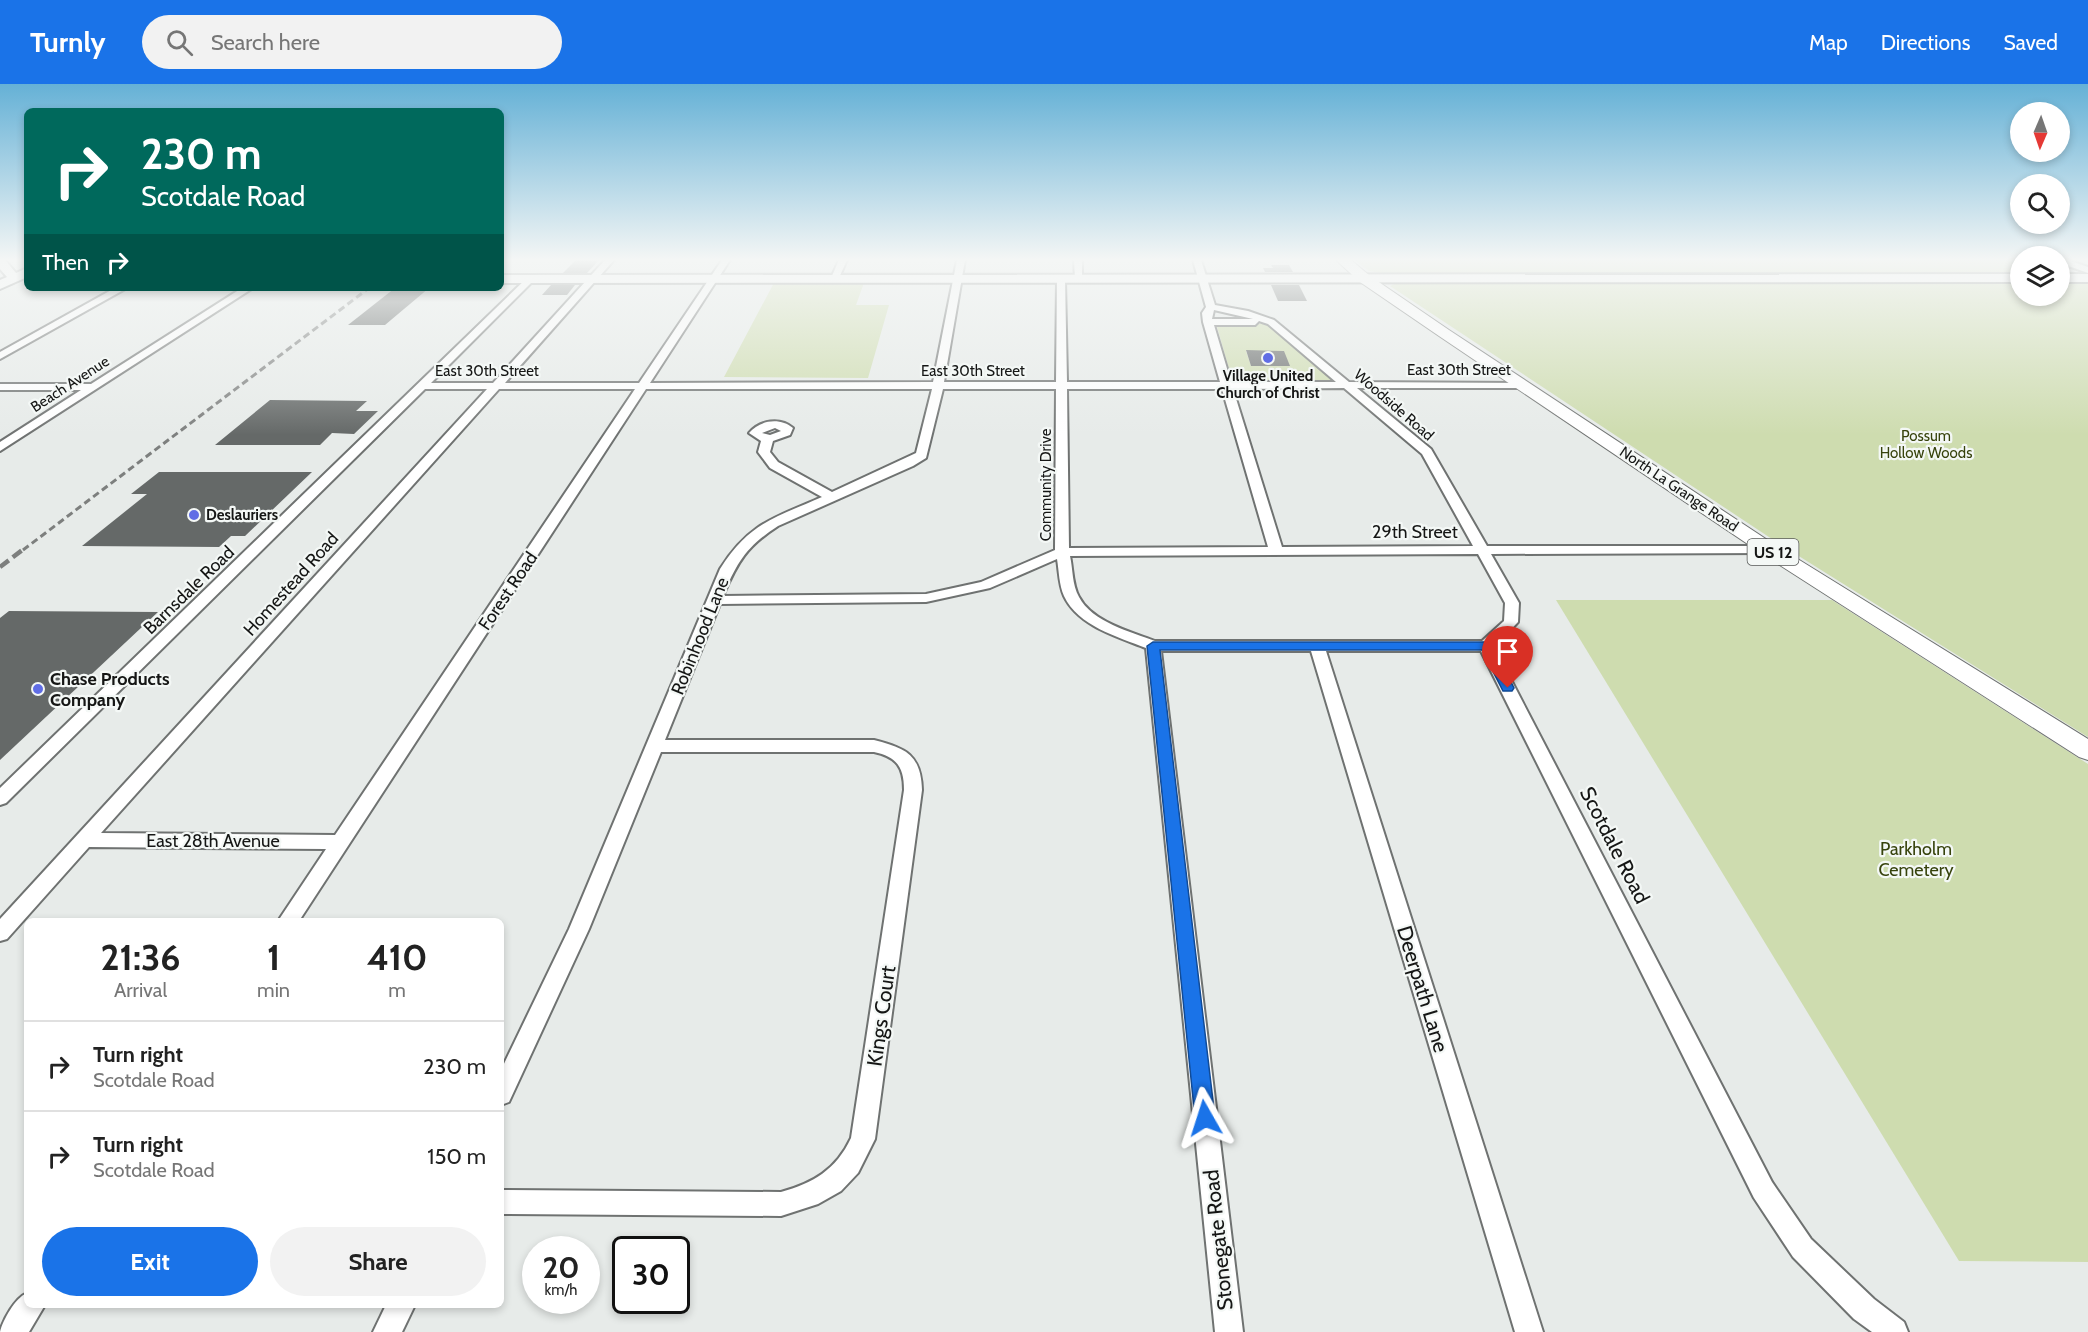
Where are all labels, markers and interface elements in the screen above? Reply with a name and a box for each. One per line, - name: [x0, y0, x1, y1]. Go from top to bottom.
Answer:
- search box: [142, 15, 562, 69]
- text: Turnly: [30, 25, 106, 59]
- icon: search: [163, 26, 196, 59]
- text: Search here: [211, 29, 320, 56]
- text: Map: [1809, 30, 1848, 55]
- text: Directions: [1881, 30, 1970, 55]
- text: Saved: [2003, 30, 2058, 55]
- north arrow: [2010, 102, 2070, 162]
- map controls: [2010, 102, 2070, 306]
- text: 230 m: [141, 128, 261, 180]
- icon: right: [42, 132, 120, 210]
- button: search: [2010, 174, 2070, 234]
- text: Scotdale Road: [141, 180, 305, 213]
- icon: right: [101, 246, 134, 279]
- button: layers: [2010, 246, 2070, 306]
- text: Then: [42, 249, 89, 276]
- marker: Village United Church of Christ: [1261, 351, 1275, 365]
- street label: Beach Avenue: [27, 352, 113, 416]
- street label: East 30th Street: [1407, 361, 1511, 379]
- street label: East 30th Street: [435, 362, 539, 380]
- street label: East 30th Street: [921, 362, 1025, 380]
- street label: Woodside Road: [1350, 365, 1438, 445]
- place label: Village United Church of Christ: [1216, 367, 1320, 402]
- park label: Possum Hollow Woods: [1880, 427, 1972, 462]
- street label: Community Drive: [1037, 428, 1055, 541]
- street label: North La Grange Road: [1616, 443, 1742, 535]
- place label: Deslauriers: [206, 506, 278, 524]
- marker: Deslauriers: [187, 508, 201, 522]
- street label: 29th Street: [1372, 521, 1458, 543]
- street label: Homestead Road: [239, 528, 343, 640]
- road number: US 12: [1748, 539, 1798, 565]
- street label: Barnsdale Road: [139, 541, 239, 639]
- street label: Forest Road: [474, 548, 542, 634]
- street label: Robinhood Lane: [666, 574, 734, 698]
- pin: [1482, 626, 1533, 688]
- icon: arrive: [1491, 635, 1524, 668]
- place label: Chase Products Company: [50, 668, 170, 711]
- marker: Chase Products Company: [31, 682, 45, 696]
- street label: Scotdale Road: [1575, 782, 1655, 908]
- street label: East 28th Avenue: [146, 830, 280, 852]
- park label: Parkholm Cemetery: [1878, 838, 1954, 881]
- street label: Deerpath Lane: [1392, 923, 1454, 1056]
- text: 21:36: [101, 935, 181, 979]
- text: 1: [267, 935, 280, 979]
- text: 410: [367, 935, 427, 979]
- street label: Kings Court: [862, 964, 900, 1068]
- text: Arrival: [114, 978, 167, 1002]
- text: min: [257, 978, 290, 1002]
- text: m: [388, 978, 406, 1002]
- text: Turn right: [93, 1041, 183, 1068]
- icon: right: [42, 1050, 75, 1083]
- text: 230 m: [423, 1053, 486, 1080]
- text: Scotdale Road: [93, 1068, 215, 1092]
- position arrow: [1173, 1086, 1237, 1150]
- text: Turn right: [93, 1131, 183, 1158]
- icon: right: [42, 1140, 75, 1173]
- text: 150 m: [427, 1143, 486, 1170]
- text: Scotdale Road: [93, 1158, 215, 1182]
- street label: Stonegate Road: [1198, 1168, 1238, 1312]
- button: Exit: [42, 1227, 258, 1296]
- button: Share: [270, 1227, 486, 1296]
- speed limit sign: 30: [612, 1236, 690, 1314]
- text: 20: [542, 1249, 580, 1286]
- text: km/h: [545, 1281, 577, 1299]

